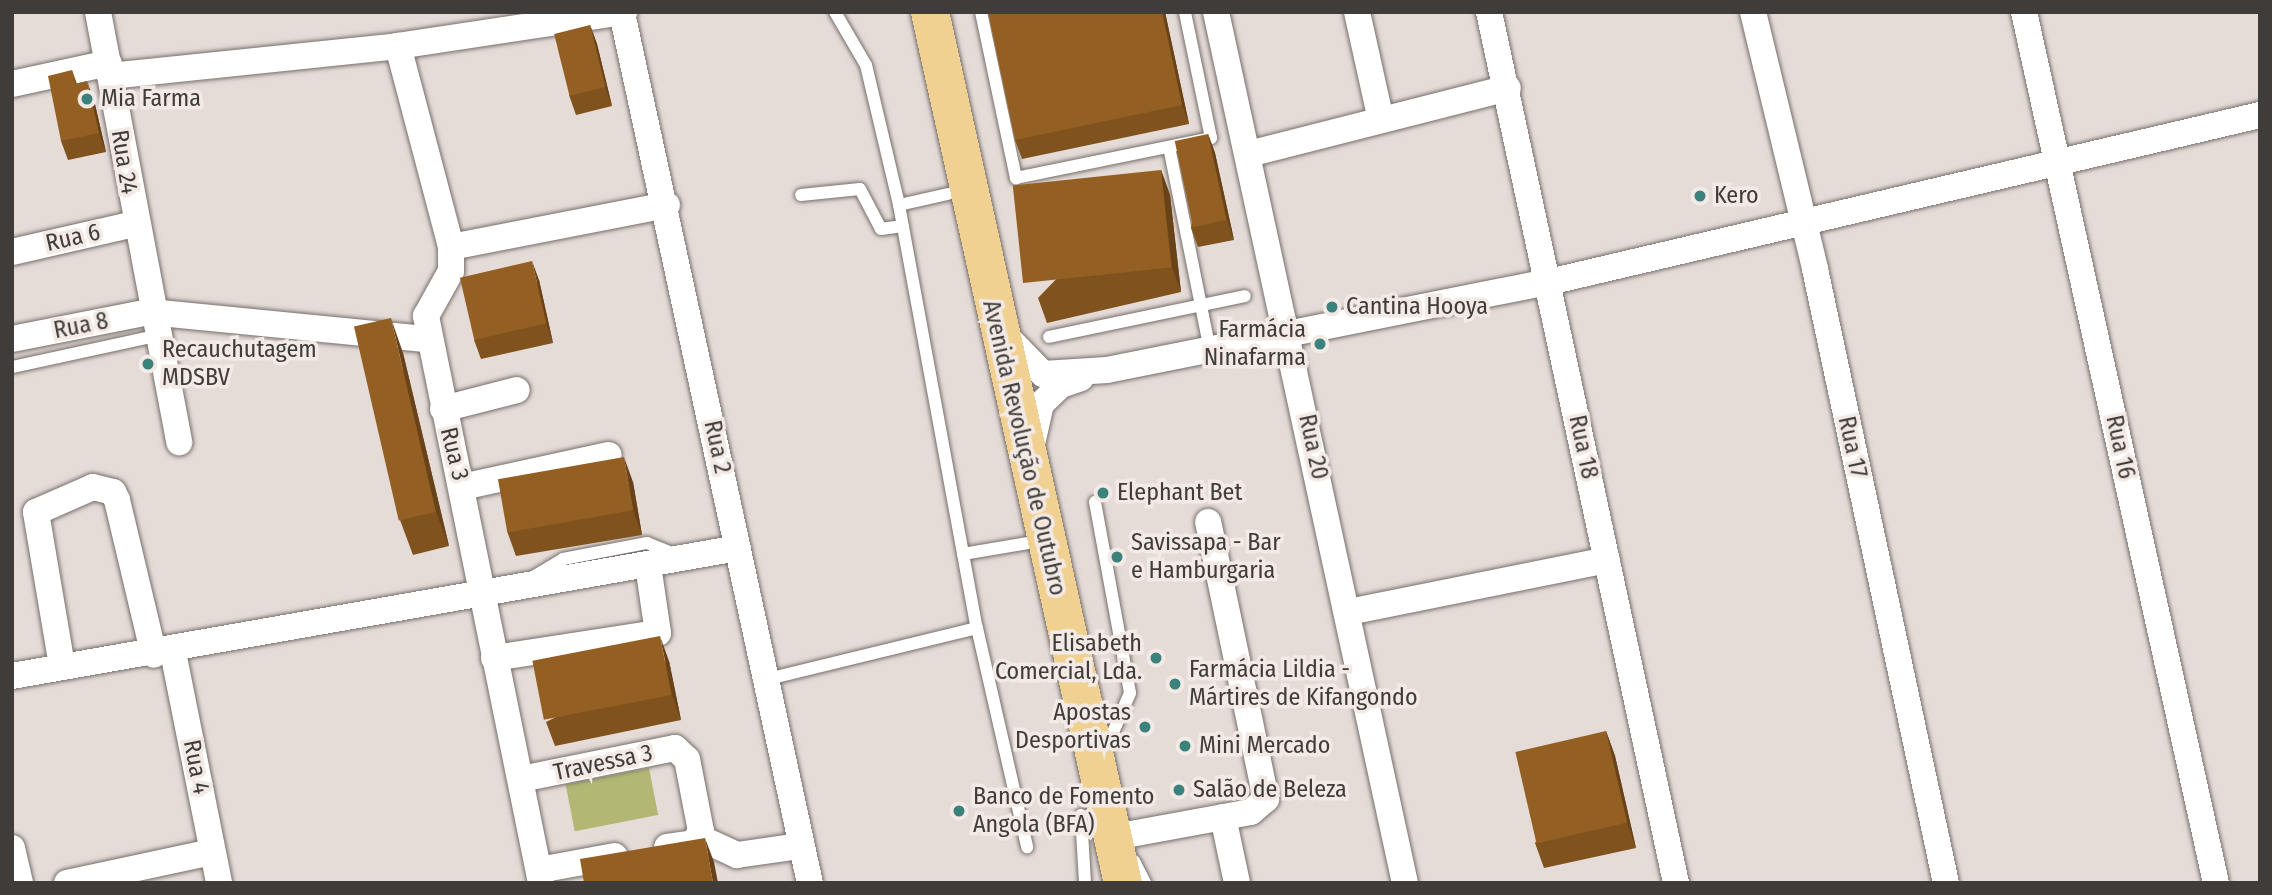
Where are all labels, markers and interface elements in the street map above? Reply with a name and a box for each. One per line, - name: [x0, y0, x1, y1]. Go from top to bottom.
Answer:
- place label: Mia Farma: [101, 85, 201, 113]
- marker: Mia Farma: [79, 91, 95, 107]
- street label: Rua 24: [105, 128, 143, 196]
- place label: Kero: [1714, 182, 1759, 210]
- marker: Kero: [1692, 188, 1708, 204]
- street label: Rua 6: [43, 218, 103, 258]
- place label: Cantina Hooya: [1346, 293, 1488, 321]
- street label: Avenida Revolução de Outubro: [976, 298, 1072, 598]
- marker: Cantina Hooya: [1324, 299, 1340, 315]
- street label: Rua 8: [51, 307, 111, 345]
- place label: Farmácia Ninafarma: [1204, 316, 1306, 372]
- place label: Recauchutagem MDSBV: [162, 336, 317, 392]
- marker: Farmácia Ninafarma: [1312, 336, 1328, 352]
- marker: Recauchutagem MDSBV: [140, 356, 156, 372]
- street label: Rua 20: [1292, 412, 1334, 482]
- street label: Rua 18: [1562, 413, 1604, 481]
- street label: Rua 16: [2099, 413, 2141, 481]
- street label: Rua 17: [1831, 414, 1873, 480]
- street label: Rua 2: [697, 418, 737, 476]
- street label: Rua 3: [434, 424, 474, 484]
- place label: Elephant Bet: [1117, 479, 1242, 507]
- marker: Elephant Bet: [1095, 485, 1111, 501]
- place label: Savissapa - Bar e Hamburgaria: [1131, 529, 1281, 585]
- marker: Savissapa - Bar e Hamburgaria: [1109, 549, 1125, 565]
- place label: Elisabeth Comercial, Lda.: [995, 630, 1142, 686]
- marker: Elisabeth Comercial, Lda.: [1148, 650, 1164, 666]
- place label: Farmácia Lildia - Mártires de Kifangondo: [1189, 656, 1418, 712]
- marker: Farmácia Lildia - Mártires de Kifangondo: [1167, 676, 1183, 692]
- place label: Apostas Desportivas: [1015, 699, 1131, 755]
- marker: Apostas Desportivas: [1137, 719, 1153, 735]
- place label: Mini Mercado: [1199, 732, 1330, 760]
- street label: Rua 4: [177, 737, 215, 797]
- marker: Mini Mercado: [1177, 738, 1193, 754]
- street label: Travessa 3: [551, 739, 655, 787]
- place label: Salão de Beleza: [1193, 776, 1347, 804]
- marker: Salão de Beleza: [1171, 782, 1187, 798]
- place label: Banco de Fomento Angola (BFA): [973, 783, 1154, 839]
- marker: Banco de Fomento Angola (BFA): [951, 803, 967, 819]

